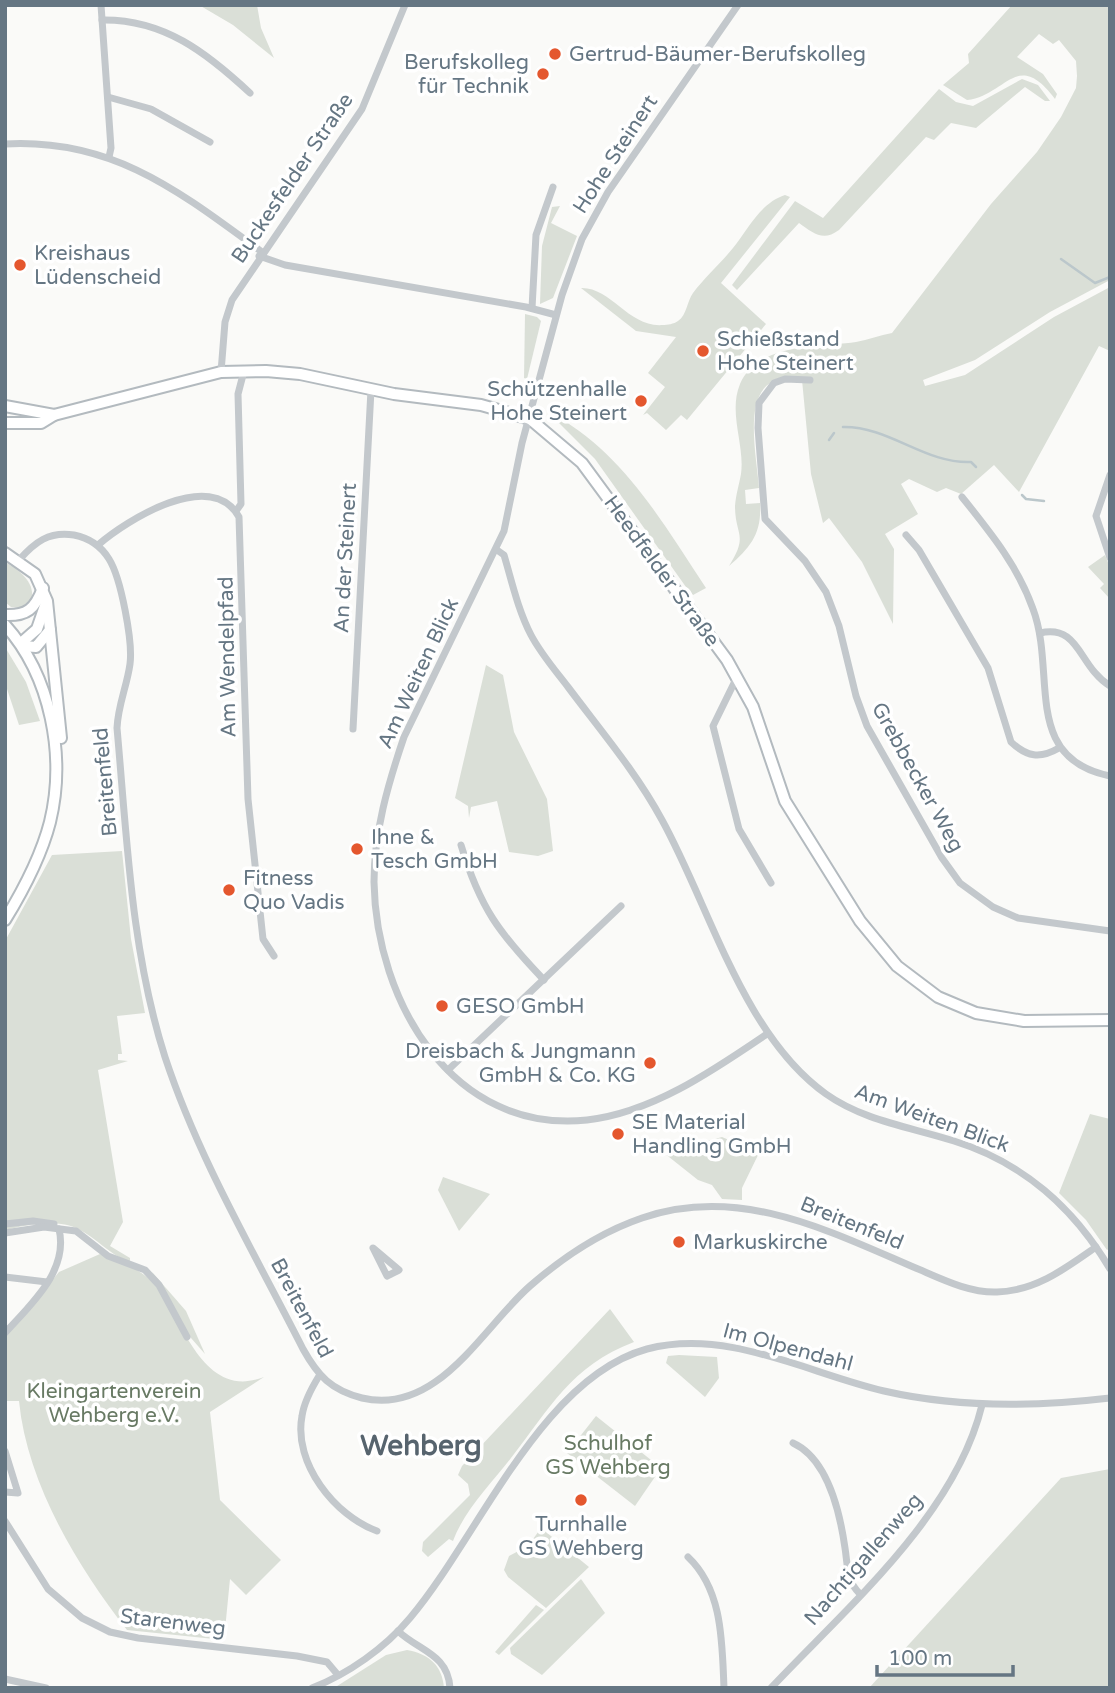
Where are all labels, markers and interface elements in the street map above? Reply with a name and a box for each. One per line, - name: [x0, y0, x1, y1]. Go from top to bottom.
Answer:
- place label: Gertrud-Bäumer-Berufskolleg: [569, 42, 866, 67]
- marker: Gertrud-Bäumer-Berufskolleg: [547, 46, 563, 62]
- place label: Berufskolleg für Technik: [404, 50, 529, 99]
- marker: Berufskolleg für Technik: [535, 66, 551, 82]
- street label: Buckesfelder Straße: [226, 88, 359, 268]
- street label: Hohe Steinert: [568, 90, 663, 218]
- place label: Kreishaus Lüdenscheid: [34, 241, 161, 290]
- marker: Kreishaus Lüdenscheid: [12, 257, 28, 273]
- place label: Schießstand Hohe Steinert: [717, 327, 854, 376]
- marker: Schießstand Hohe Steinert: [695, 343, 711, 359]
- place label: Schützenhalle Hohe Steinert: [487, 377, 627, 426]
- marker: Schützenhalle Hohe Steinert: [633, 393, 649, 409]
- street label: An der Steinert: [329, 482, 362, 634]
- street label: Heedfelder Straße: [598, 491, 725, 652]
- street label: Am Wendelpfad: [214, 576, 241, 738]
- street label: Am Weiten Blick: [373, 594, 464, 752]
- street label: Grebbecker Weg: [866, 698, 969, 856]
- street label: Breitenfeld: [88, 726, 123, 837]
- place label: Ihne & Tesch GmbH: [371, 825, 498, 874]
- marker: Ihne & Tesch GmbH: [349, 841, 365, 857]
- place label: Fitness Quo Vadis: [243, 866, 345, 915]
- marker: Fitness Quo Vadis: [221, 882, 237, 898]
- place label: GESO GmbH: [456, 994, 585, 1019]
- marker: GESO GmbH: [434, 998, 450, 1014]
- place label: Dreisbach & Jungmann GmbH & Co. KG: [405, 1039, 636, 1088]
- marker: Dreisbach & Jungmann GmbH & Co. KG: [642, 1055, 658, 1071]
- street label: Am Weiten Blick: [851, 1079, 1013, 1158]
- place label: SE Material Handling GmbH: [632, 1110, 792, 1159]
- marker: SE Material Handling GmbH: [610, 1126, 626, 1142]
- street label: Breitenfeld: [796, 1191, 907, 1256]
- place label: Markuskirche: [693, 1230, 828, 1255]
- marker: Markuskirche: [671, 1234, 687, 1250]
- street label: Breitenfeld: [265, 1254, 338, 1362]
- street label: Im Olpendahl: [720, 1318, 856, 1377]
- park label: Kleingartenverein Wehberg e.V.: [26, 1379, 202, 1428]
- district label: Wehberg: [360, 1429, 482, 1463]
- park label: Schulhof GS Wehberg: [545, 1431, 671, 1480]
- street label: Nachtigallenweg: [799, 1488, 928, 1631]
- marker: Turnhalle GS Wehberg: [573, 1492, 589, 1508]
- place label: Turnhalle GS Wehberg: [518, 1512, 644, 1561]
- street label: Starenweg: [119, 1604, 227, 1641]
- scale bar: [877, 1634, 1014, 1678]
- text: 100 m: [888, 1646, 952, 1671]

